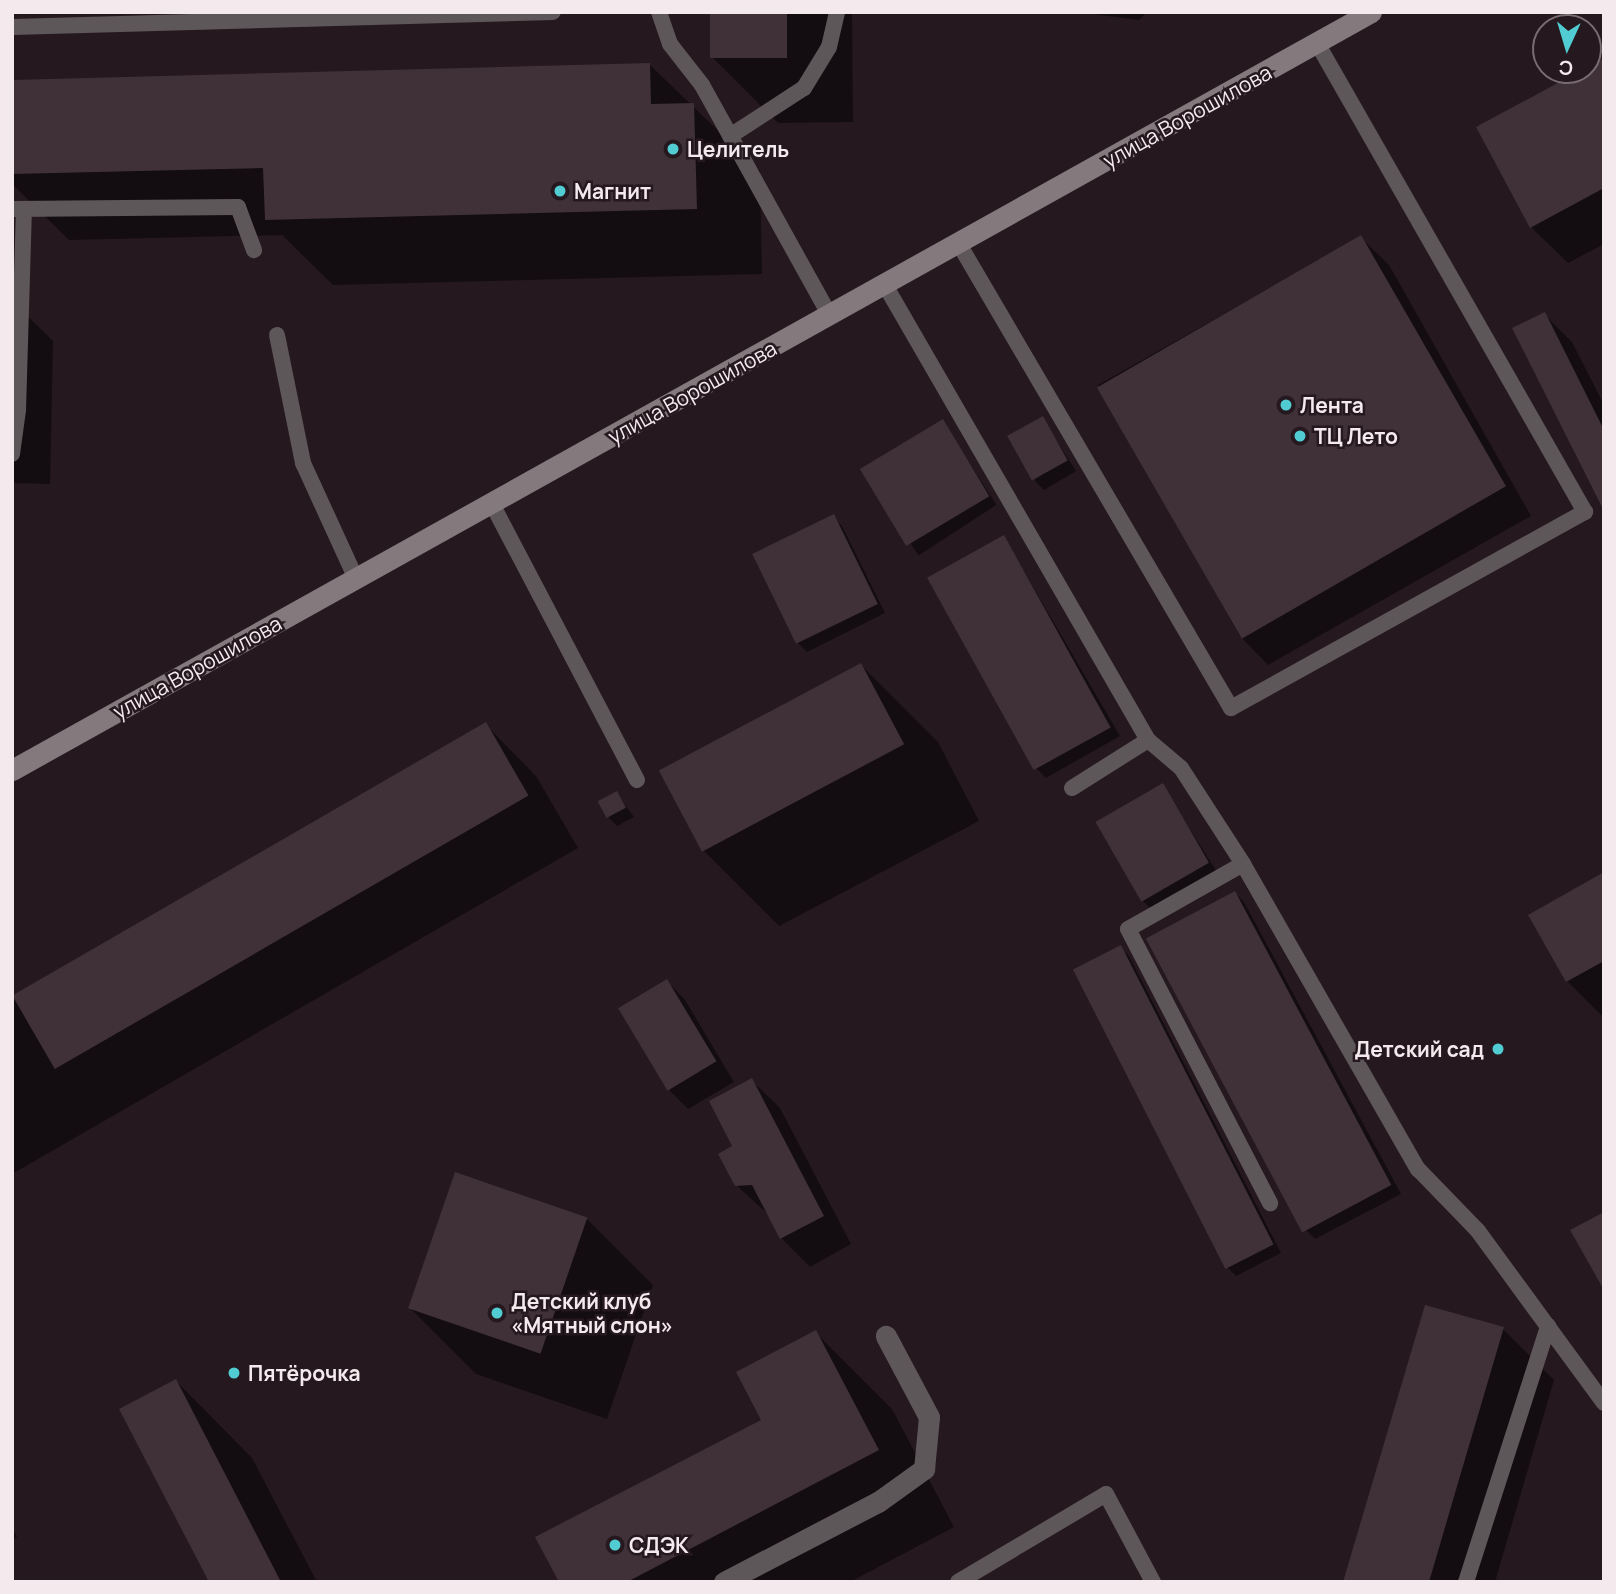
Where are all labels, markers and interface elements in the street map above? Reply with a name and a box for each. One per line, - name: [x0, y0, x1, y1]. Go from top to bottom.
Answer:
- north arrow: [1532, 14, 1602, 84]
- text: С: [1558, 54, 1574, 81]
- street label: улица Ворошилова: [1098, 59, 1276, 173]
- place label: Целитель: [687, 136, 789, 162]
- marker: Целитель: [665, 141, 681, 157]
- place label: Магнит: [574, 178, 651, 204]
- marker: Магнит: [552, 183, 568, 199]
- street label: улица Ворошилова: [603, 335, 781, 449]
- place label: Лента: [1300, 392, 1364, 418]
- marker: Лента: [1278, 397, 1294, 413]
- place label: ТЦ Лето: [1314, 423, 1398, 449]
- marker: ТЦ Лето: [1292, 428, 1308, 444]
- street label: улица Ворошилова: [108, 610, 286, 724]
- place label: Детский сад: [1355, 1036, 1484, 1062]
- marker: Детский сад: [1490, 1041, 1506, 1057]
- place label: Детский клуб «Мятный слон»: [511, 1288, 673, 1338]
- marker: Детский клуб «Мятный слон»: [489, 1305, 505, 1321]
- place label: Пятёрочка: [248, 1360, 361, 1386]
- marker: Пятёрочка: [226, 1365, 242, 1381]
- place label: СДЭК: [629, 1532, 689, 1558]
- marker: СДЭК: [607, 1537, 623, 1553]

